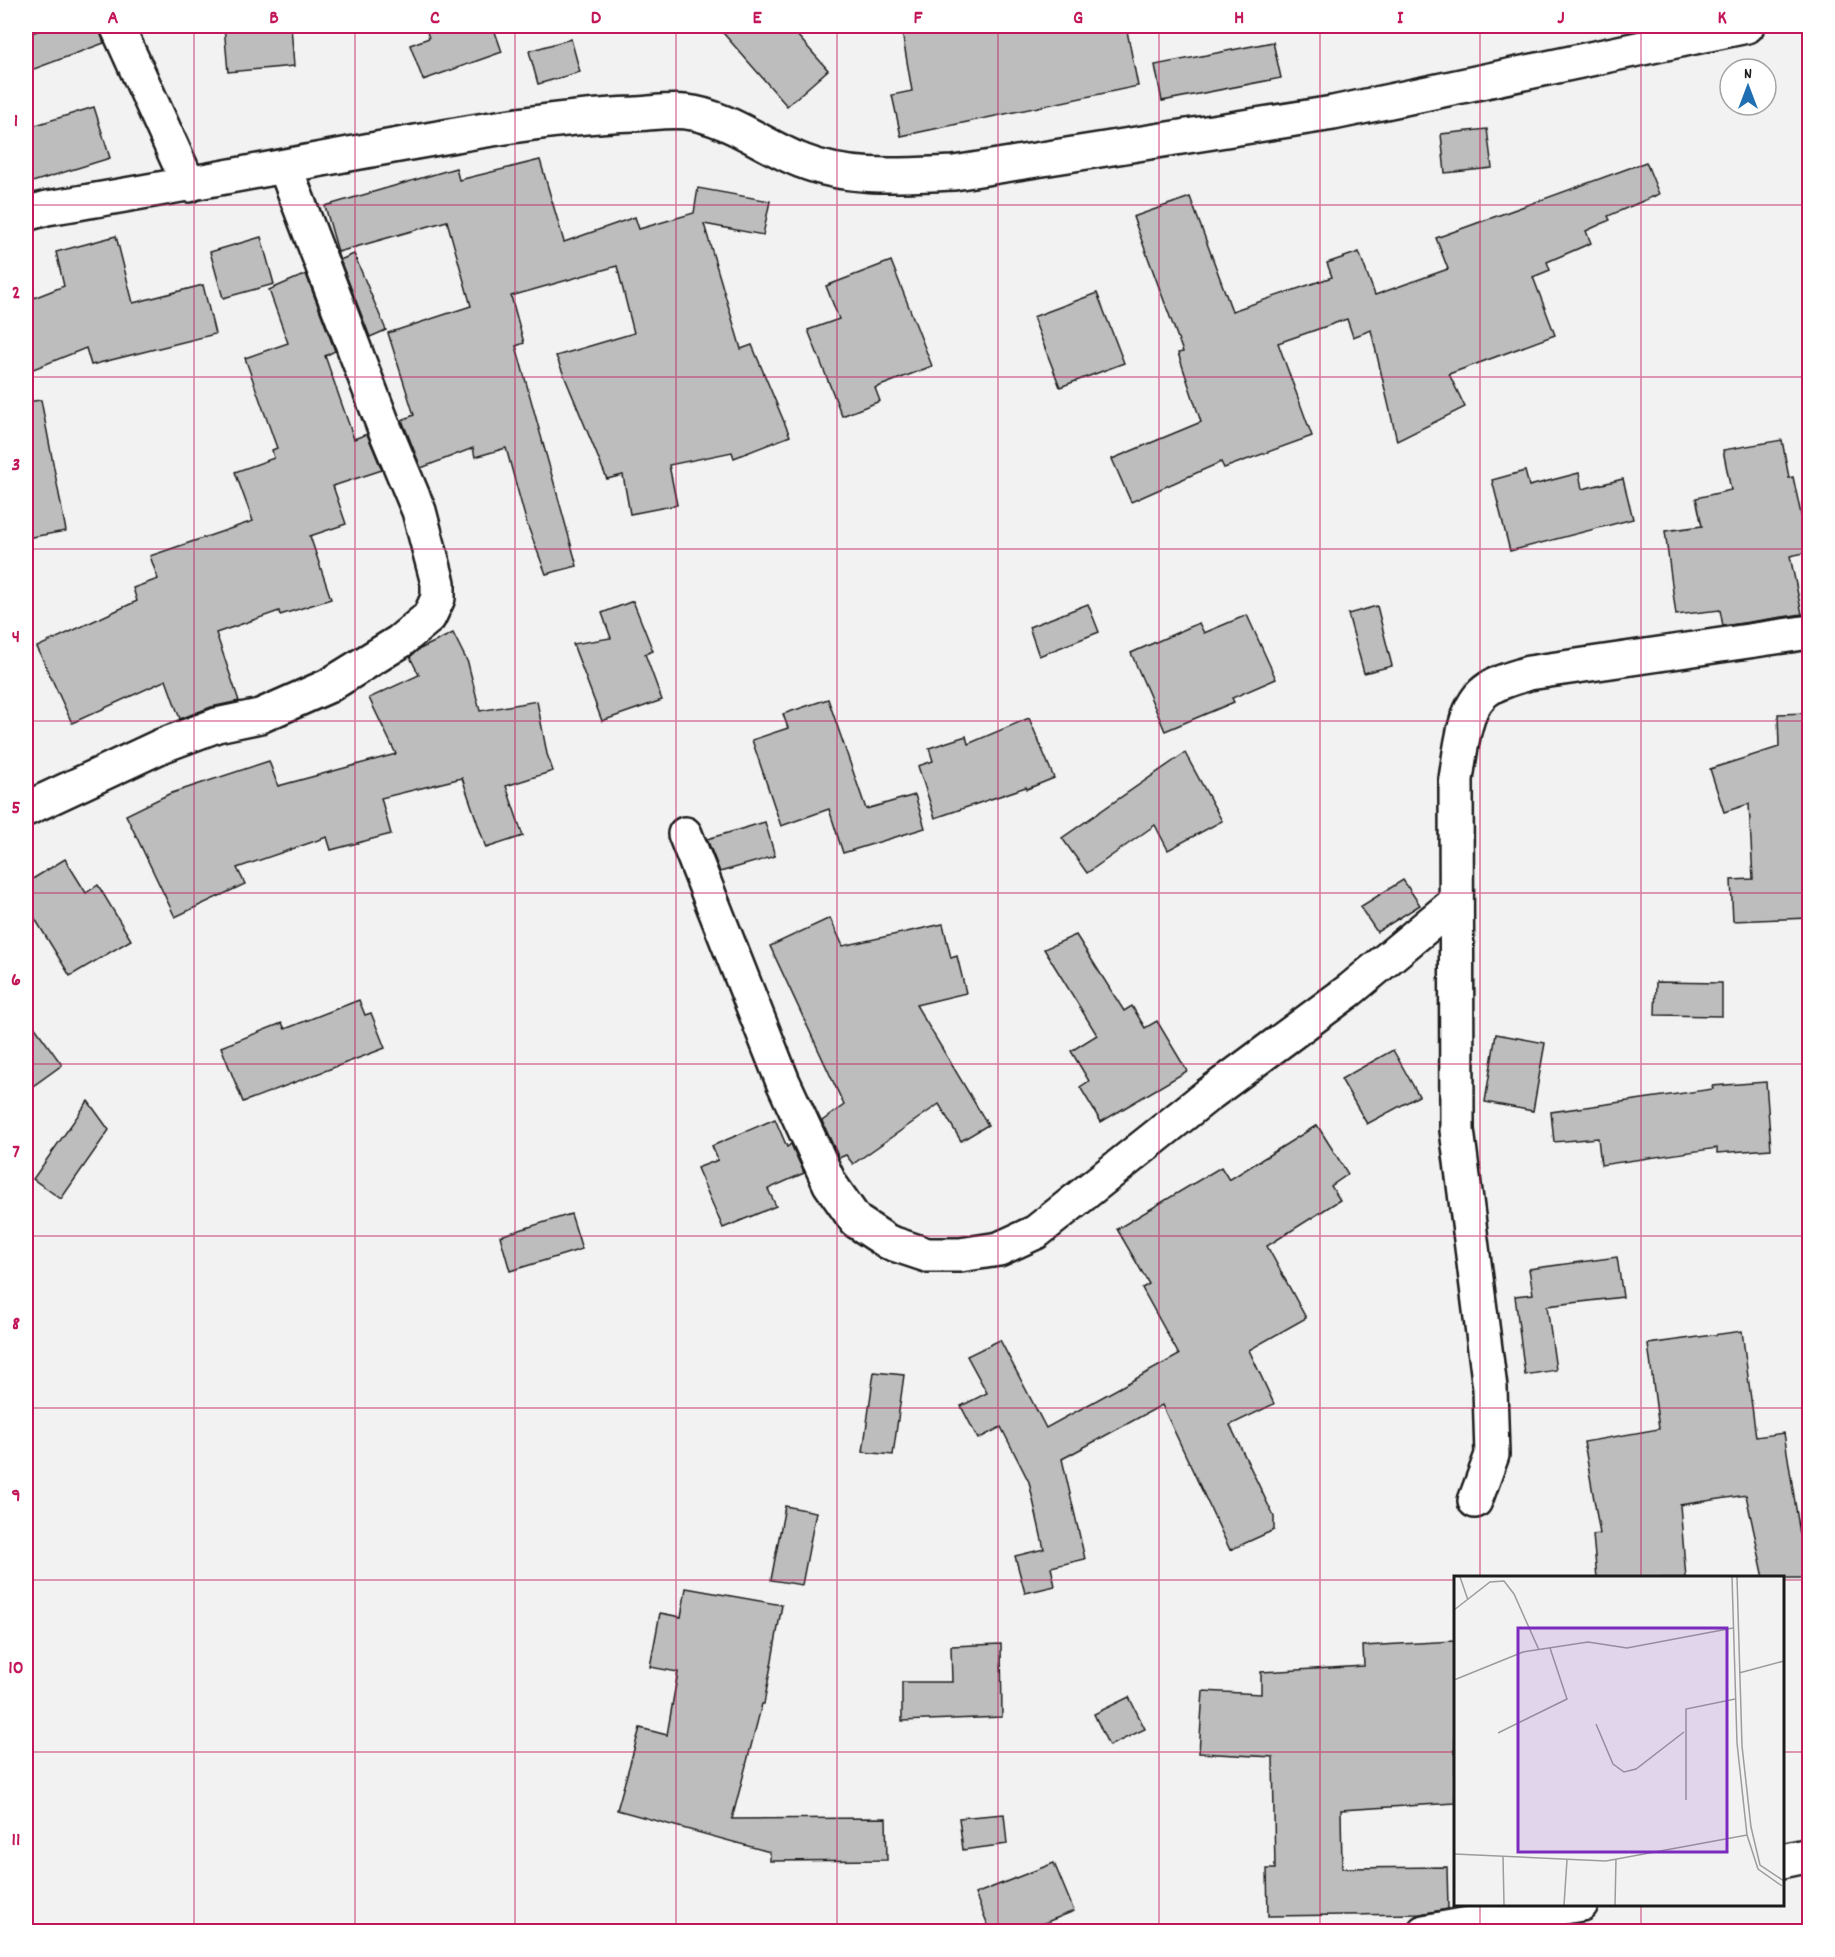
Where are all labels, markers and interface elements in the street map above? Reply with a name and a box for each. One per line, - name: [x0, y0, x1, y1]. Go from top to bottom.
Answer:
- text: A: [108, 5, 119, 33]
- text: B: [269, 5, 279, 33]
- text: C: [430, 5, 440, 33]
- text: D: [591, 5, 602, 33]
- text: E: [752, 5, 762, 33]
- text: F: [914, 5, 924, 33]
- text: G: [1073, 5, 1083, 33]
- text: H: [1234, 5, 1244, 33]
- text: I: [1397, 5, 1404, 33]
- text: J: [1557, 5, 1565, 33]
- text: K: [1717, 5, 1727, 33]
- north arrow: [1718, 57, 1778, 117]
- text: N: [1744, 63, 1752, 86]
- text: 1: [14, 108, 18, 136]
- text: 2: [12, 280, 20, 308]
- text: 3: [12, 452, 20, 480]
- text: 4: [12, 624, 20, 652]
- text: 5: [11, 795, 21, 823]
- text: 6: [11, 967, 21, 995]
- text: 7: [12, 1139, 20, 1167]
- text: 8: [12, 1311, 20, 1339]
- text: 9: [11, 1483, 21, 1511]
- inset map: [1454, 1576, 1784, 1906]
- text: 10: [8, 1655, 24, 1683]
- text: 11: [12, 1827, 20, 1855]

